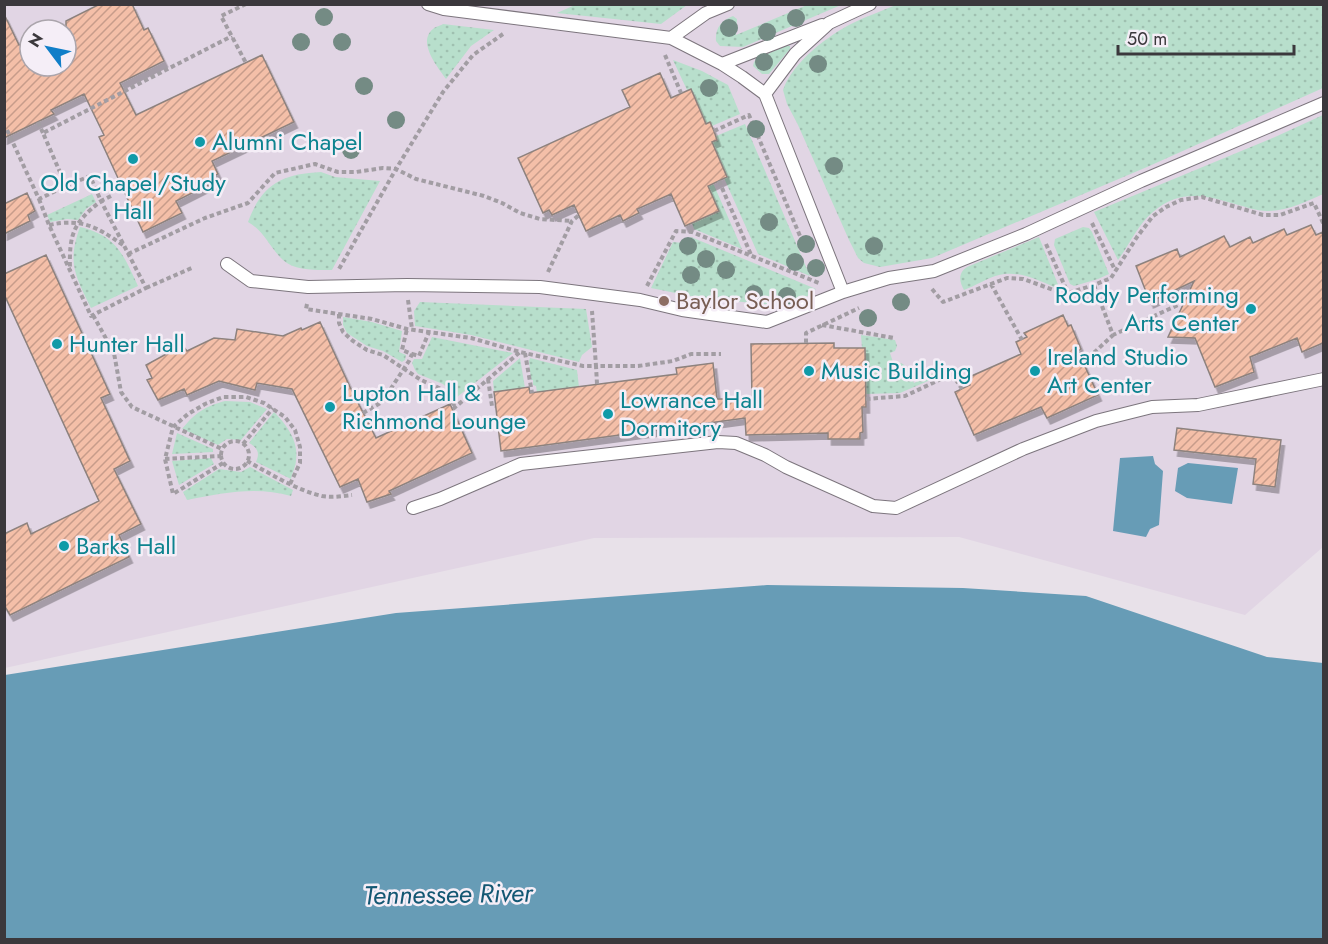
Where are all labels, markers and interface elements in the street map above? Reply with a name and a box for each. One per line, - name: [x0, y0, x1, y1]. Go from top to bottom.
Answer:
- north arrow: [18, 18, 78, 78]
- scale bar: [1118, 18, 1294, 56]
- text: 50 m: [1127, 26, 1167, 52]
- text: N: [23, 29, 49, 52]
- place label: Alumni Chapel: [212, 124, 363, 159]
- marker: Alumni Chapel: [193, 135, 207, 149]
- marker: Old Chapel/Study Hall: [126, 152, 140, 166]
- place label: Old Chapel/Study Hall: [40, 165, 226, 228]
- place label: Roddy Performing Arts Center: [1055, 277, 1240, 340]
- place label: Baylor School: [676, 283, 814, 318]
- marker: Baylor School: [657, 294, 671, 308]
- marker: Roddy Performing Arts Center: [1244, 302, 1258, 316]
- place label: Hunter Hall: [69, 326, 185, 361]
- marker: Hunter Hall: [50, 337, 64, 351]
- place label: Ireland Studio Art Center: [1047, 339, 1188, 402]
- place label: Music Building: [821, 353, 972, 388]
- marker: Music Building: [802, 364, 816, 378]
- marker: Ireland Studio Art Center: [1028, 364, 1042, 378]
- place label: Lupton Hall & Richmond Lounge: [342, 375, 526, 438]
- place label: Lowrance Hall Dormitory: [620, 382, 763, 445]
- marker: Lupton Hall & Richmond Lounge: [323, 400, 337, 414]
- marker: Lowrance Hall Dormitory: [601, 407, 615, 421]
- place label: Barks Hall: [76, 528, 176, 563]
- marker: Barks Hall: [57, 539, 71, 553]
- water label: Tennessee River: [363, 874, 534, 914]

